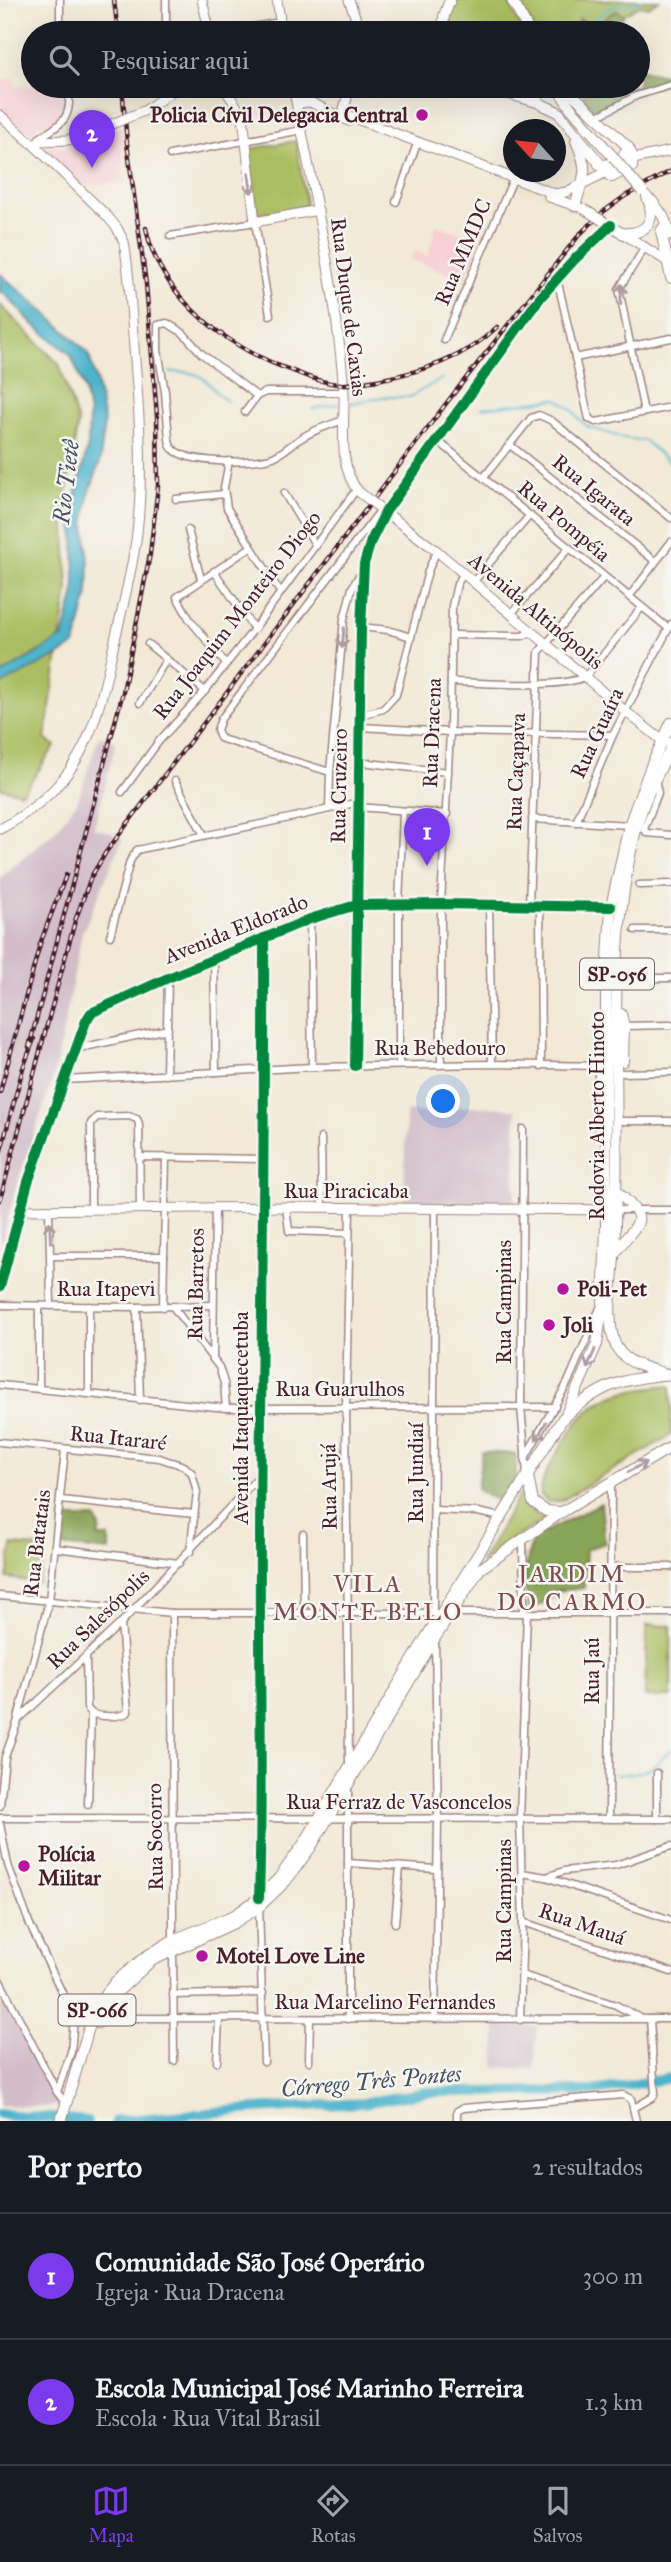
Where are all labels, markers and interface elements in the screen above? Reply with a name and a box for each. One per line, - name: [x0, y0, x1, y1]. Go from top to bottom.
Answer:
- search box: [21, 21, 650, 98]
- icon: search: [45, 41, 83, 79]
- text: Pesquisar aqui: [101, 44, 249, 76]
- place label: Policia Cívil Delegacia Central: [150, 102, 409, 128]
- marker: Policia Cívil Delegacia Central: [414, 107, 430, 123]
- pin: 2: [69, 110, 115, 168]
- north arrow: [503, 119, 566, 182]
- one-way arrow: [243, 171, 256, 193]
- street label: Rua MMDC: [429, 195, 497, 309]
- street label: Rua Duque de Caxias: [325, 216, 373, 398]
- one-way arrow: [614, 283, 628, 306]
- water label: Rio Tietê: [47, 437, 85, 526]
- street label: Rua Igarata: [547, 449, 641, 532]
- street label: Rua Pompéia: [512, 475, 616, 567]
- street label: Rua Joaquim Monteiro Diogo: [147, 505, 327, 725]
- street label: Avenida Altinópolis: [462, 546, 609, 675]
- one-way arrow: [336, 626, 349, 649]
- street label: Rua Dracena: [417, 677, 447, 789]
- street label: Rua Guaíra: [565, 683, 629, 782]
- street label: Rua Caçapava: [501, 712, 531, 832]
- street label: Rua Cruzeiro: [325, 728, 353, 844]
- pin: 1: [404, 808, 450, 866]
- street label: Avenida Eldorado: [159, 888, 312, 970]
- road number: SP-056: [580, 958, 654, 990]
- street label: Rodovia Alberto Hinoto: [584, 1011, 610, 1221]
- street label: Rua Bebedouro: [374, 1035, 506, 1061]
- your location: [426, 1084, 460, 1118]
- street label: Rua Piracicaba: [283, 1178, 409, 1204]
- one-way arrow: [44, 1221, 57, 1244]
- street label: Rua Barretos: [182, 1228, 210, 1340]
- street label: Rua Campinas: [491, 1240, 517, 1364]
- street label: Rua Itapevi: [56, 1276, 156, 1302]
- place label: Poli-Pet: [577, 1276, 647, 1302]
- marker: Poli-Pet: [555, 1281, 571, 1297]
- street label: Avenida Itaquaquecetuba: [228, 1311, 254, 1526]
- place label: Joli: [560, 1312, 593, 1339]
- marker: Joli: [541, 1317, 557, 1333]
- one-way arrow: [584, 1348, 597, 1369]
- street label: Rua Guarulhos: [275, 1376, 405, 1402]
- street label: Rua Itararé: [68, 1420, 168, 1456]
- one-way arrow: [534, 1420, 548, 1440]
- street label: Rua Jundiaí: [403, 1421, 429, 1523]
- street label: Rua Arujá: [315, 1443, 343, 1530]
- one-way arrow: [627, 1460, 647, 1474]
- street label: Rua Batatais: [18, 1488, 56, 1598]
- district label: JARDIM DO CARMO: [497, 1559, 647, 1617]
- street label: Rua Salesópolis: [41, 1563, 155, 1675]
- district label: VILA MONTE BELO: [273, 1569, 463, 1627]
- street label: Rua Jaú: [579, 1637, 605, 1705]
- street label: Rua Socorro: [141, 1783, 169, 1891]
- street label: Rua Ferraz de Vasconcelos: [286, 1789, 512, 1815]
- street label: Rua Campinas: [491, 1839, 517, 1963]
- place label: Polícia Militar: [38, 1841, 102, 1891]
- marker: Polícia Militar: [16, 1858, 32, 1874]
- street label: Rua Mauá: [535, 1897, 629, 1951]
- place label: Motel Love Line: [216, 1943, 365, 1969]
- marker: Motel Love Line: [194, 1948, 210, 1964]
- street label: Rua Marcelino Fernandes: [274, 1989, 496, 2015]
- road number: SP-066: [58, 1994, 136, 2026]
- water label: Córrego Três Pontes: [280, 2059, 463, 2103]
- text: Por perto: [28, 2149, 142, 2185]
- text: 2 resultados: [532, 2153, 643, 2181]
- text: Comunidade São José Operário: [95, 2246, 425, 2278]
- text: 1: [46, 2262, 56, 2290]
- text: 300 m: [583, 2262, 643, 2290]
- text: Igreja · Rua Dracena: [95, 2278, 284, 2306]
- text: Escola Municipal José Marinho Ferreira: [95, 2372, 524, 2404]
- text: 2: [45, 2388, 57, 2416]
- text: 1.3 km: [585, 2388, 643, 2416]
- text: Escola · Rua Vital Brasil: [95, 2404, 321, 2432]
- tab: Mapa: [89, 2482, 134, 2547]
- tab: Rotas: [311, 2482, 356, 2547]
- tab: Salvos: [533, 2482, 582, 2547]

